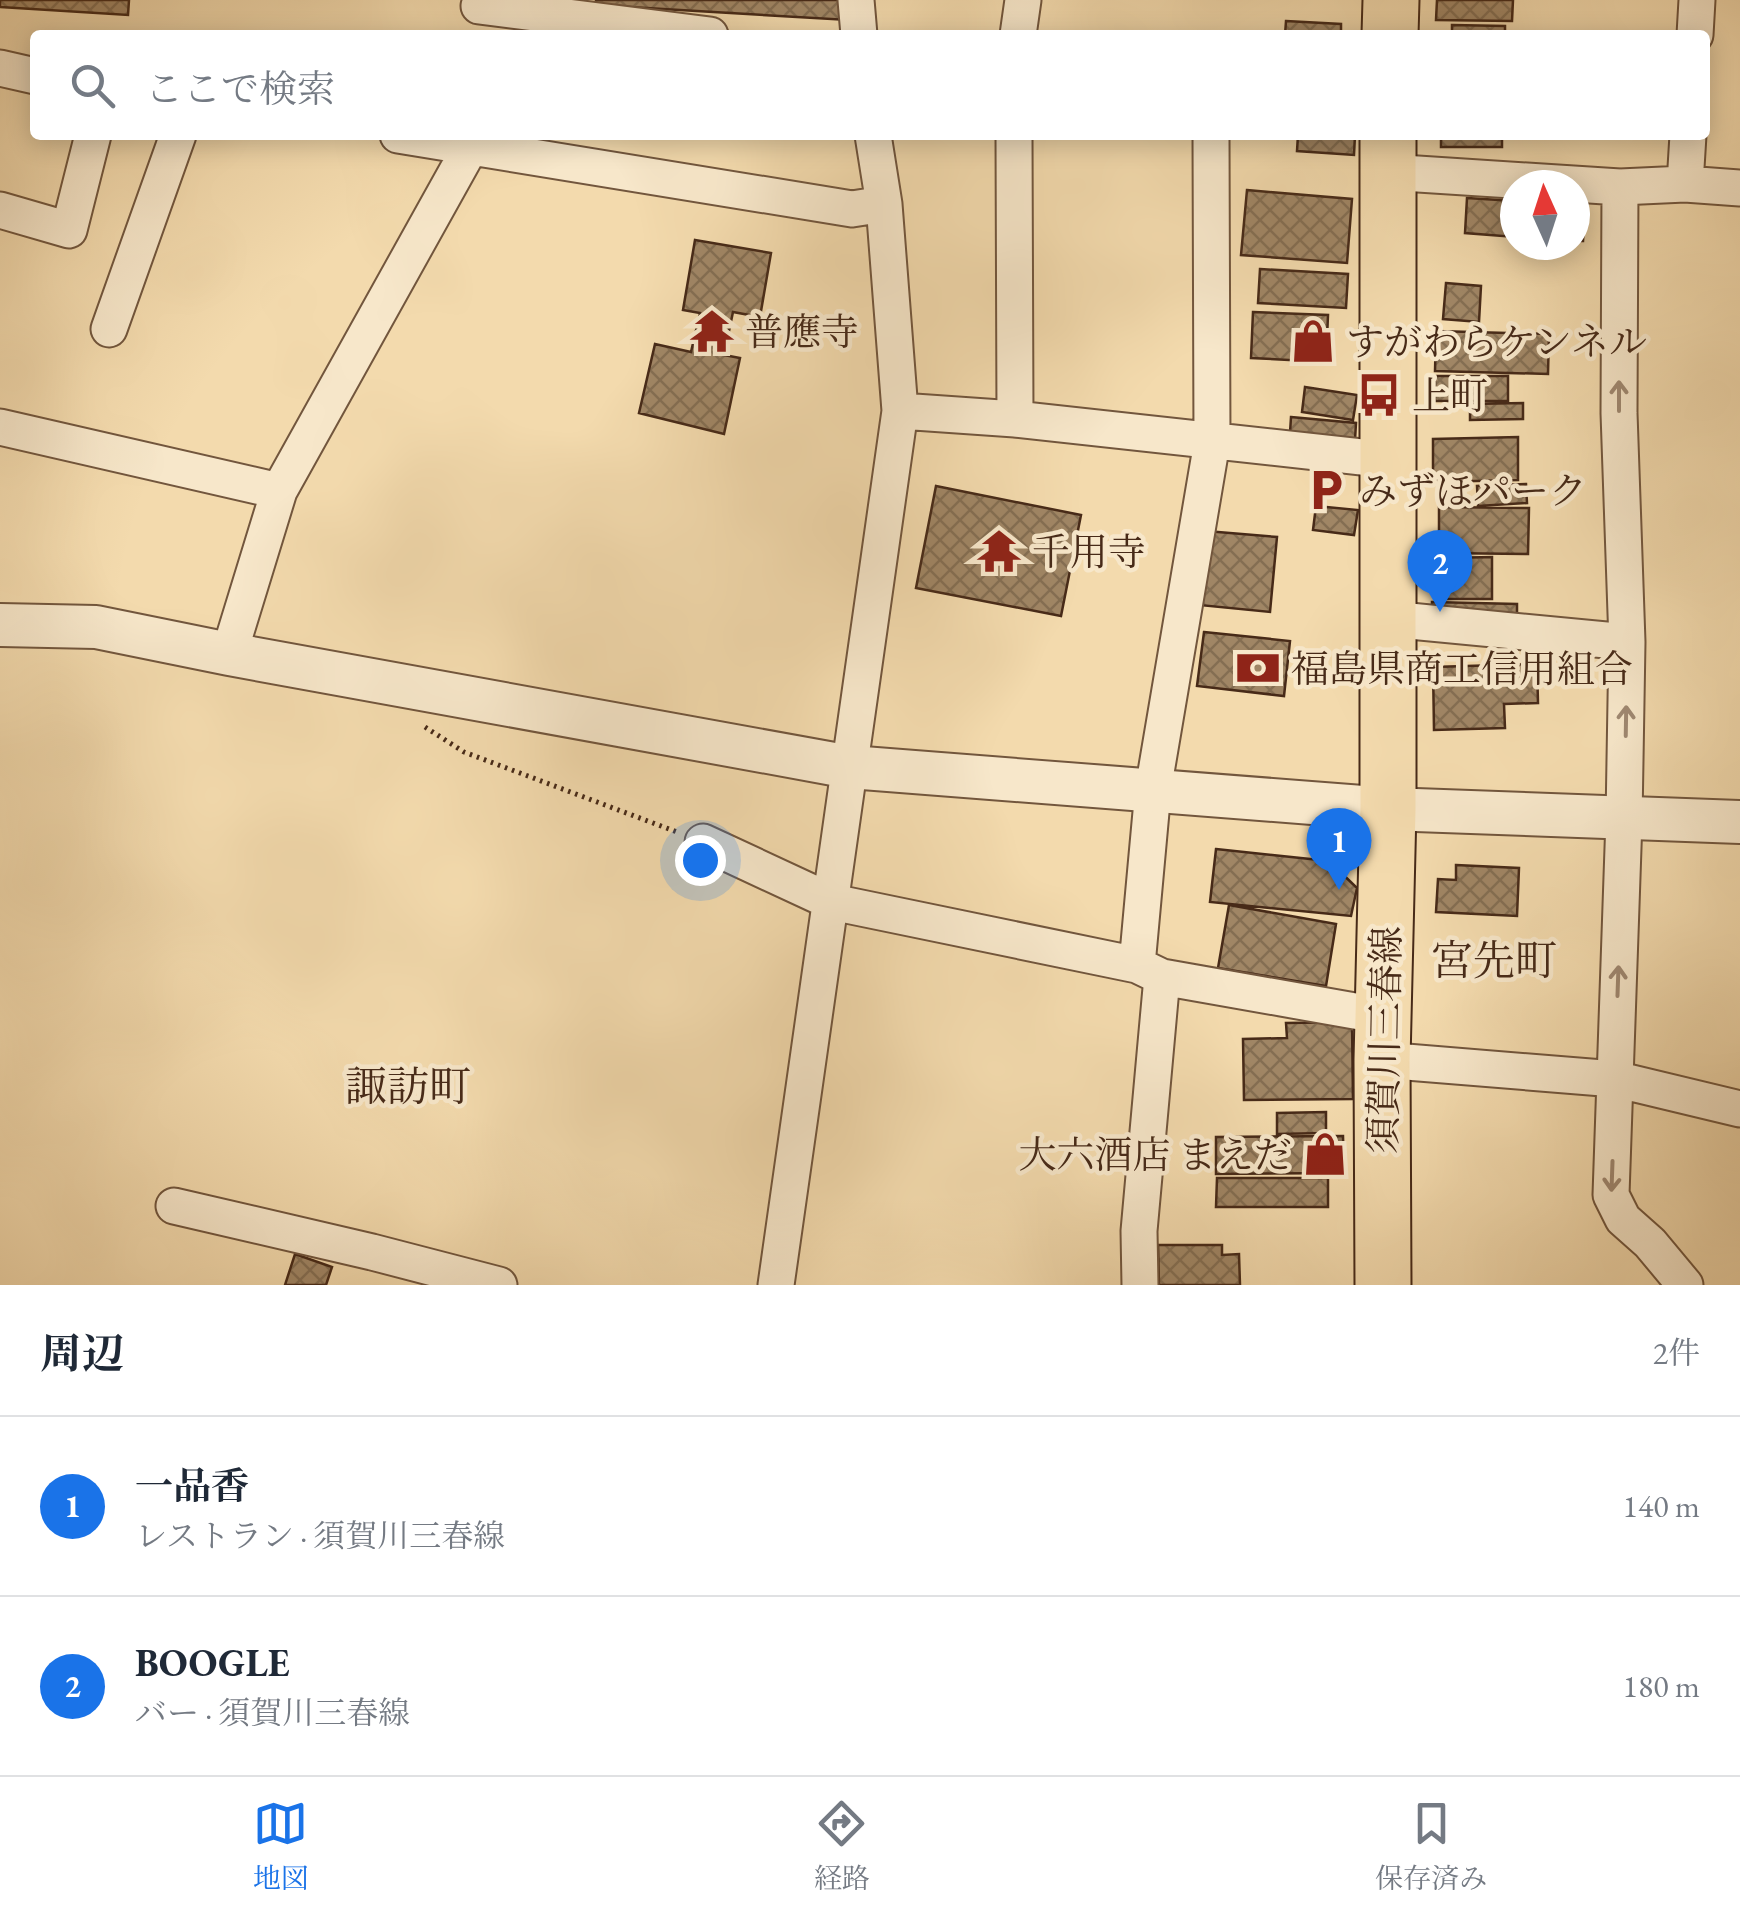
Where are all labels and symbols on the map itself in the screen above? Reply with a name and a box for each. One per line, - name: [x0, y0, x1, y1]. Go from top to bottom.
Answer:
- north arrow: [1500, 170, 1590, 260]
- temple icon: 普應寺: [688, 307, 736, 355]
- place label: 普應寺: [745, 307, 859, 356]
- shop icon: すがわらケンネル: [1289, 317, 1337, 365]
- place label: すがわらケンネル: [1346, 317, 1647, 366]
- bus stop icon: 上町: [1355, 371, 1403, 419]
- place label: 上町: [1412, 371, 1488, 420]
- one-way arrow: [1610, 381, 1628, 414]
- parking icon: みずほパーク: [1302, 466, 1350, 514]
- place label: みずほパーク: [1359, 466, 1587, 515]
- temple icon: 千用寺: [975, 527, 1023, 575]
- place label: 千用寺: [1032, 527, 1146, 576]
- pin: 2: [1408, 530, 1472, 612]
- bank icon: 福島県商工信用組合: [1234, 644, 1282, 692]
- place label: 福島県商工信用組合: [1291, 644, 1633, 693]
- one-way arrow: [1616, 706, 1635, 738]
- pin: 1: [1306, 808, 1372, 890]
- your location: [675, 835, 726, 886]
- street label: 須賀川三春線: [1358, 926, 1410, 1154]
- district label: 宮先町: [1431, 933, 1557, 988]
- one-way arrow: [1609, 966, 1628, 998]
- district label: 諏訪町: [345, 1059, 471, 1114]
- place label: 大六酒店 まえだ: [1018, 1130, 1292, 1179]
- shop icon: 大六酒店 まえだ: [1301, 1130, 1349, 1178]
- one-way arrow: [1602, 1160, 1621, 1192]

